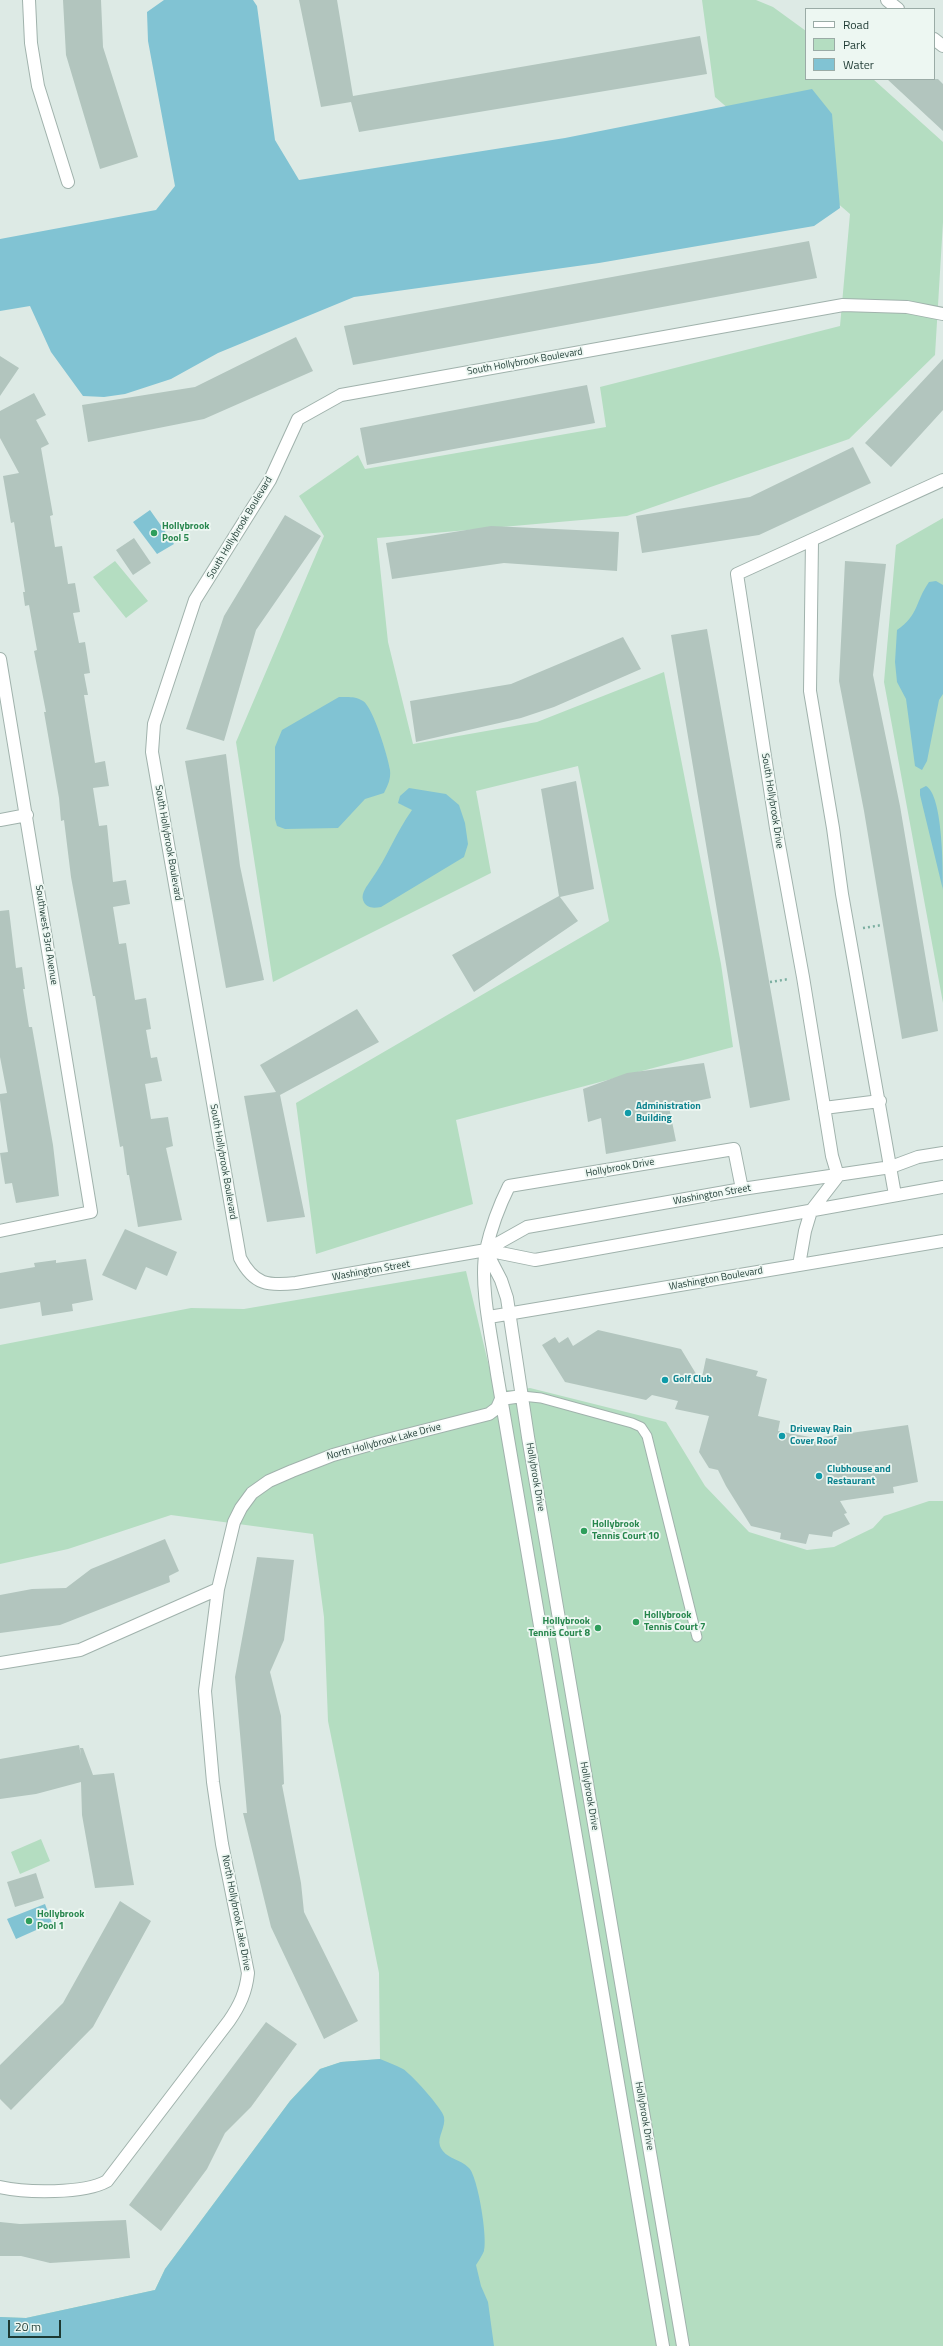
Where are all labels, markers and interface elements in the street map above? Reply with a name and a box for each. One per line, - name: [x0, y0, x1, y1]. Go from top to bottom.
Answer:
- legend: [805, 8, 935, 80]
- text: Road: [843, 15, 869, 34]
- text: Park: [843, 35, 866, 54]
- text: Water: [843, 55, 874, 74]
- street label: South Hollybrook Boulevard: [466, 346, 584, 378]
- street label: South Hollybrook Boulevard: [205, 475, 275, 581]
- place label: Hollybrook Pool 5: [162, 521, 209, 544]
- marker: Hollybrook Pool 5: [149, 528, 159, 538]
- street label: South Hollybrook Drive: [759, 752, 785, 850]
- street label: South Hollybrook Boulevard: [152, 784, 184, 902]
- street label: Southwest 93rd Avenue: [32, 884, 60, 986]
- place label: Administration Building: [636, 1101, 701, 1124]
- street label: South Hollybrook Boulevard: [207, 1103, 239, 1221]
- marker: Administration Building: [623, 1108, 633, 1118]
- street label: Hollybrook Drive: [585, 1156, 655, 1180]
- street label: Washington Street: [672, 1182, 752, 1208]
- street label: Washington Street: [331, 1258, 411, 1284]
- street label: Washington Boulevard: [668, 1265, 764, 1293]
- place label: Golf Club: [673, 1374, 712, 1386]
- marker: Golf Club: [660, 1375, 670, 1385]
- street label: North Hollybrook Lake Drive: [326, 1421, 442, 1463]
- place label: Driveway Rain Cover Roof: [790, 1424, 852, 1448]
- marker: Driveway Rain Cover Roof: [777, 1431, 787, 1441]
- street label: Hollybrook Drive: [523, 1442, 547, 1512]
- place label: Clubhouse and Restaurant: [827, 1464, 891, 1488]
- marker: Clubhouse and Restaurant: [814, 1471, 824, 1481]
- place label: Hollybrook Tennis Court 10: [592, 1519, 659, 1542]
- marker: Hollybrook Tennis Court 10: [579, 1526, 589, 1536]
- place label: Hollybrook Tennis Court 7: [644, 1610, 706, 1634]
- place label: Hollybrook Tennis Court 8: [528, 1616, 590, 1640]
- marker: Hollybrook Tennis Court 7: [631, 1617, 641, 1627]
- marker: Hollybrook Tennis Court 8: [593, 1623, 603, 1633]
- street label: Hollybrook Drive: [577, 1761, 601, 1831]
- street label: North Hollybrook Lake Drive: [219, 1854, 253, 1972]
- place label: Hollybrook Pool 1: [37, 1909, 84, 1932]
- marker: Hollybrook Pool 1: [24, 1916, 34, 1926]
- street label: Hollybrook Drive: [632, 2081, 656, 2151]
- scale bar: [10, 2312, 63, 2338]
- text: 20 m: [15, 2317, 41, 2336]

